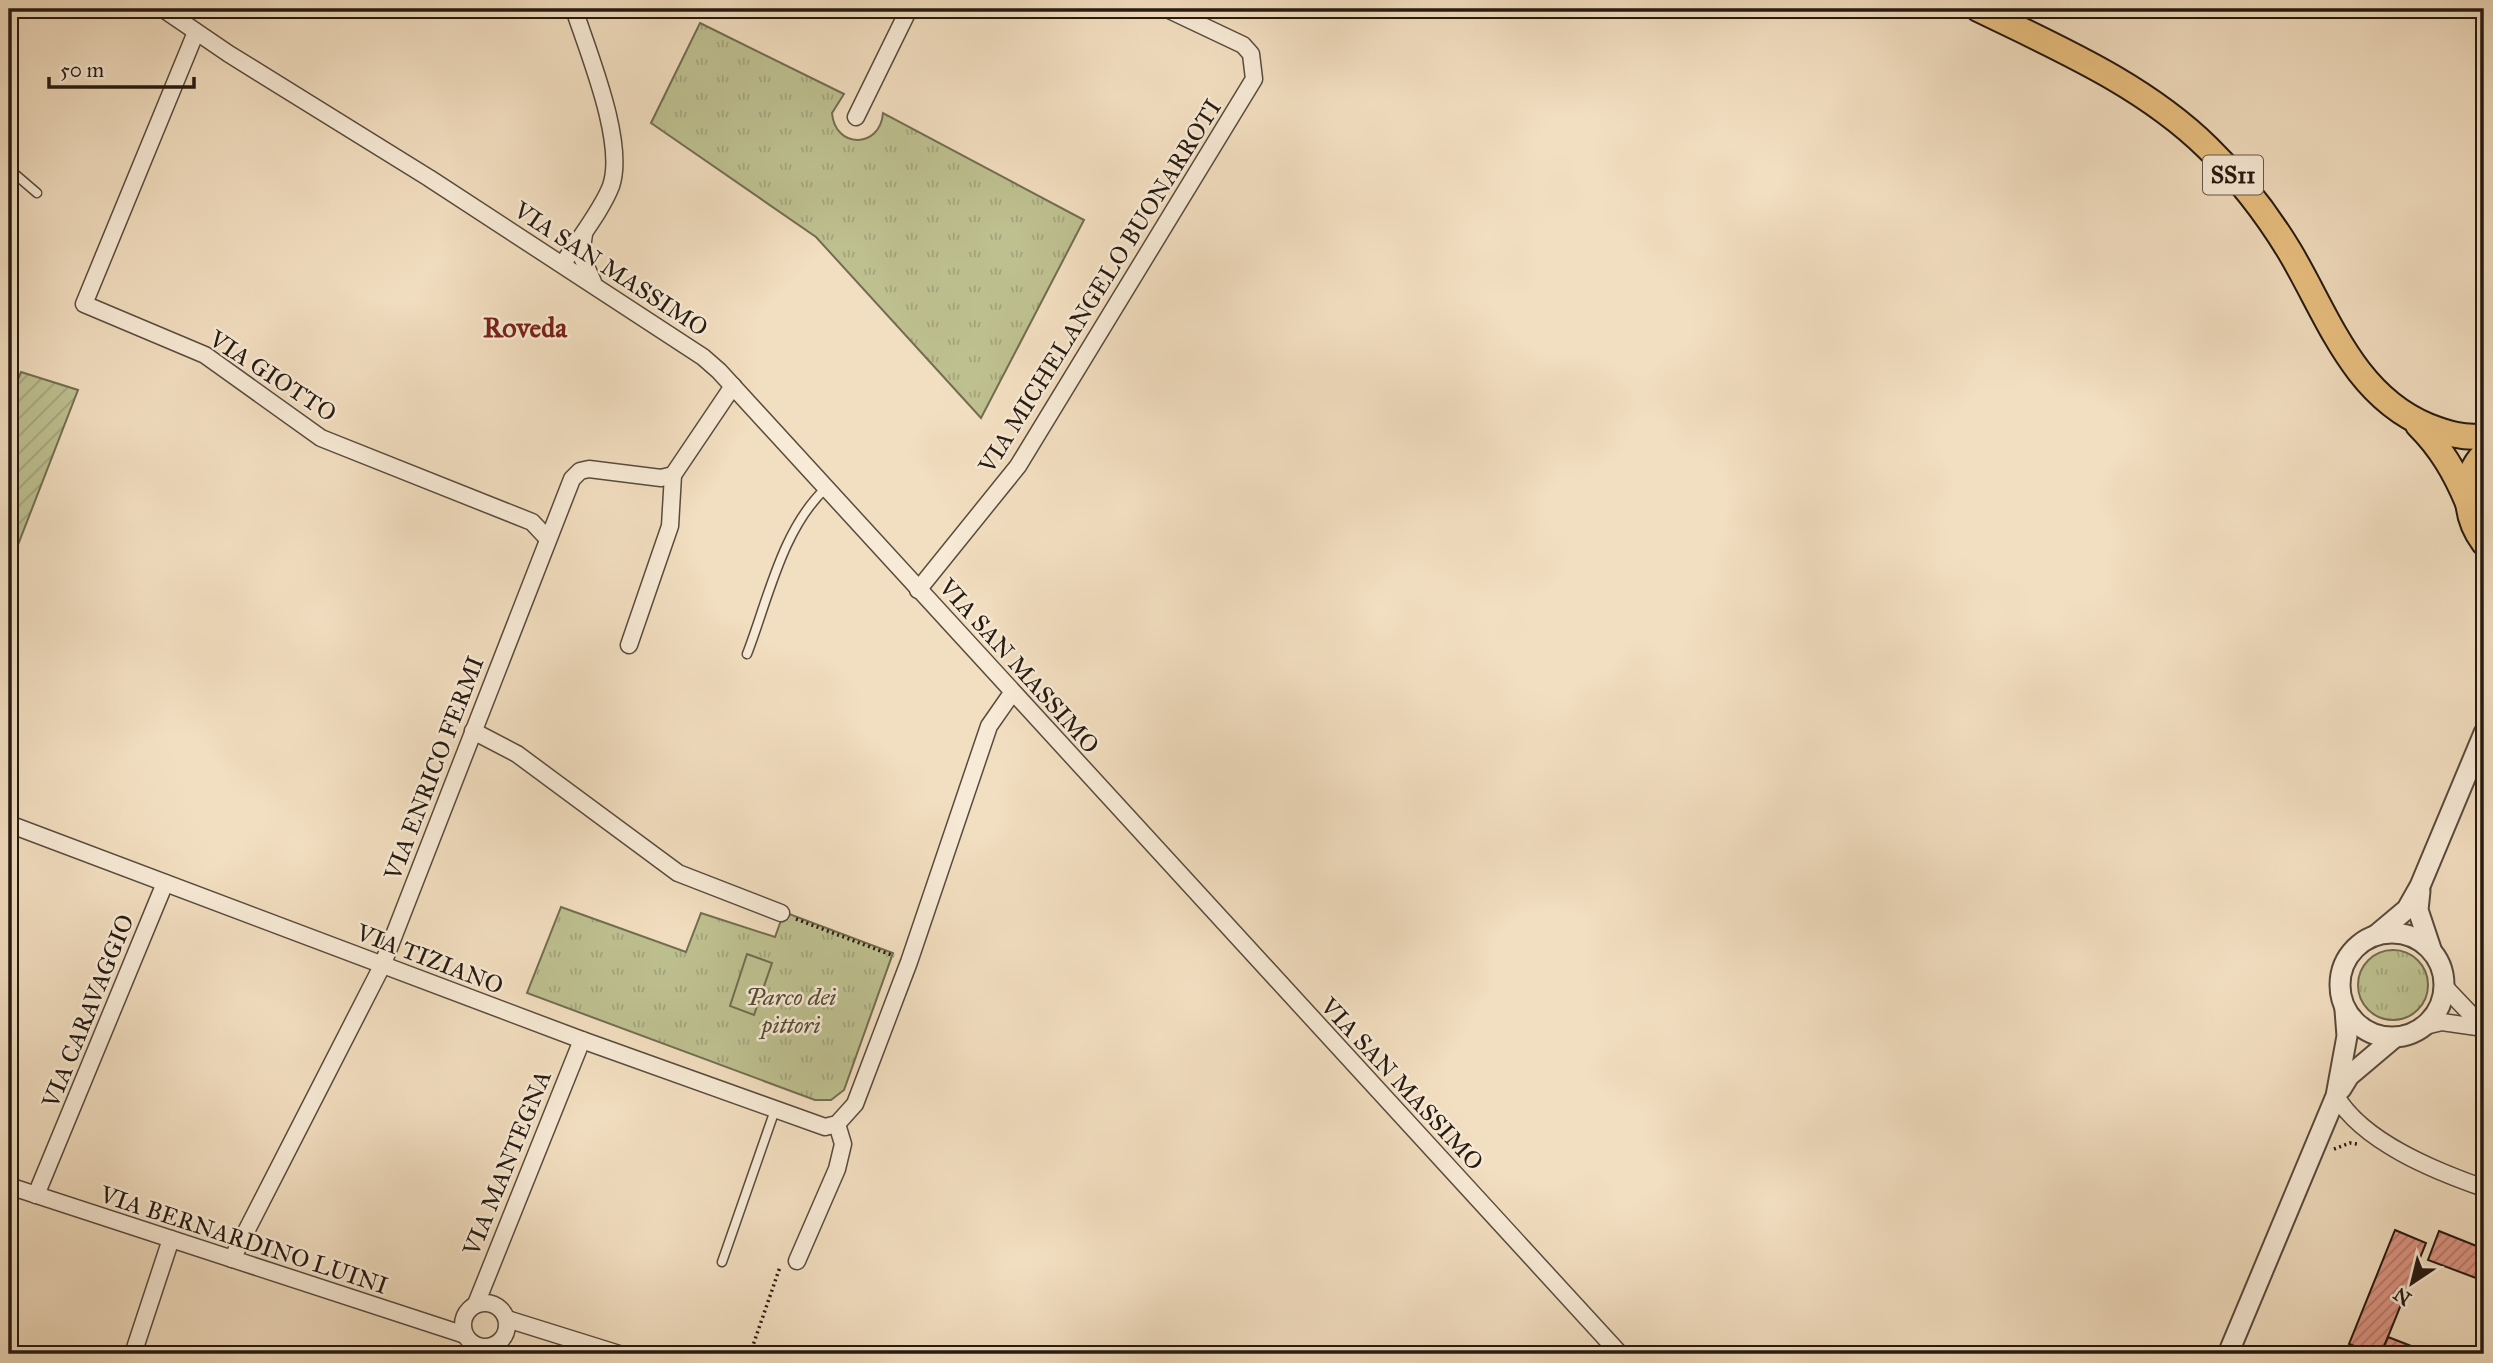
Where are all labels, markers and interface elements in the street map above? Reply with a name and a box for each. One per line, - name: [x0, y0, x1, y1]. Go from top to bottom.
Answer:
- scale bar: [49, 46, 194, 90]
- text: 50 m: [60, 57, 105, 83]
- street label: VIA MICHELANGELO BUONARROTI: [972, 94, 1228, 479]
- road number: SS11: [2203, 156, 2263, 194]
- street label: VIA SAN MASSIMO: [508, 195, 714, 343]
- district label: Roveda: [483, 310, 568, 345]
- street label: VIA GIOTTO: [203, 323, 342, 428]
- street label: VIA SAN MASSIMO: [932, 571, 1106, 760]
- street label: VIA ENRICO FERMI: [377, 652, 491, 885]
- street label: VIA CARAVAGGIO: [35, 910, 141, 1113]
- street label: VIA TIZIANO: [351, 917, 508, 1001]
- park label: Parco dei pittori: [746, 982, 836, 1040]
- street label: VIA SAN MASSIMO: [1314, 991, 1490, 1177]
- street label: VIA MANTEGNA: [456, 1066, 558, 1261]
- street label: VIA BERNARDINO LUINI: [95, 1179, 392, 1301]
- north arrow: [2378, 1248, 2448, 1318]
- text: N: [2389, 1282, 2416, 1311]

